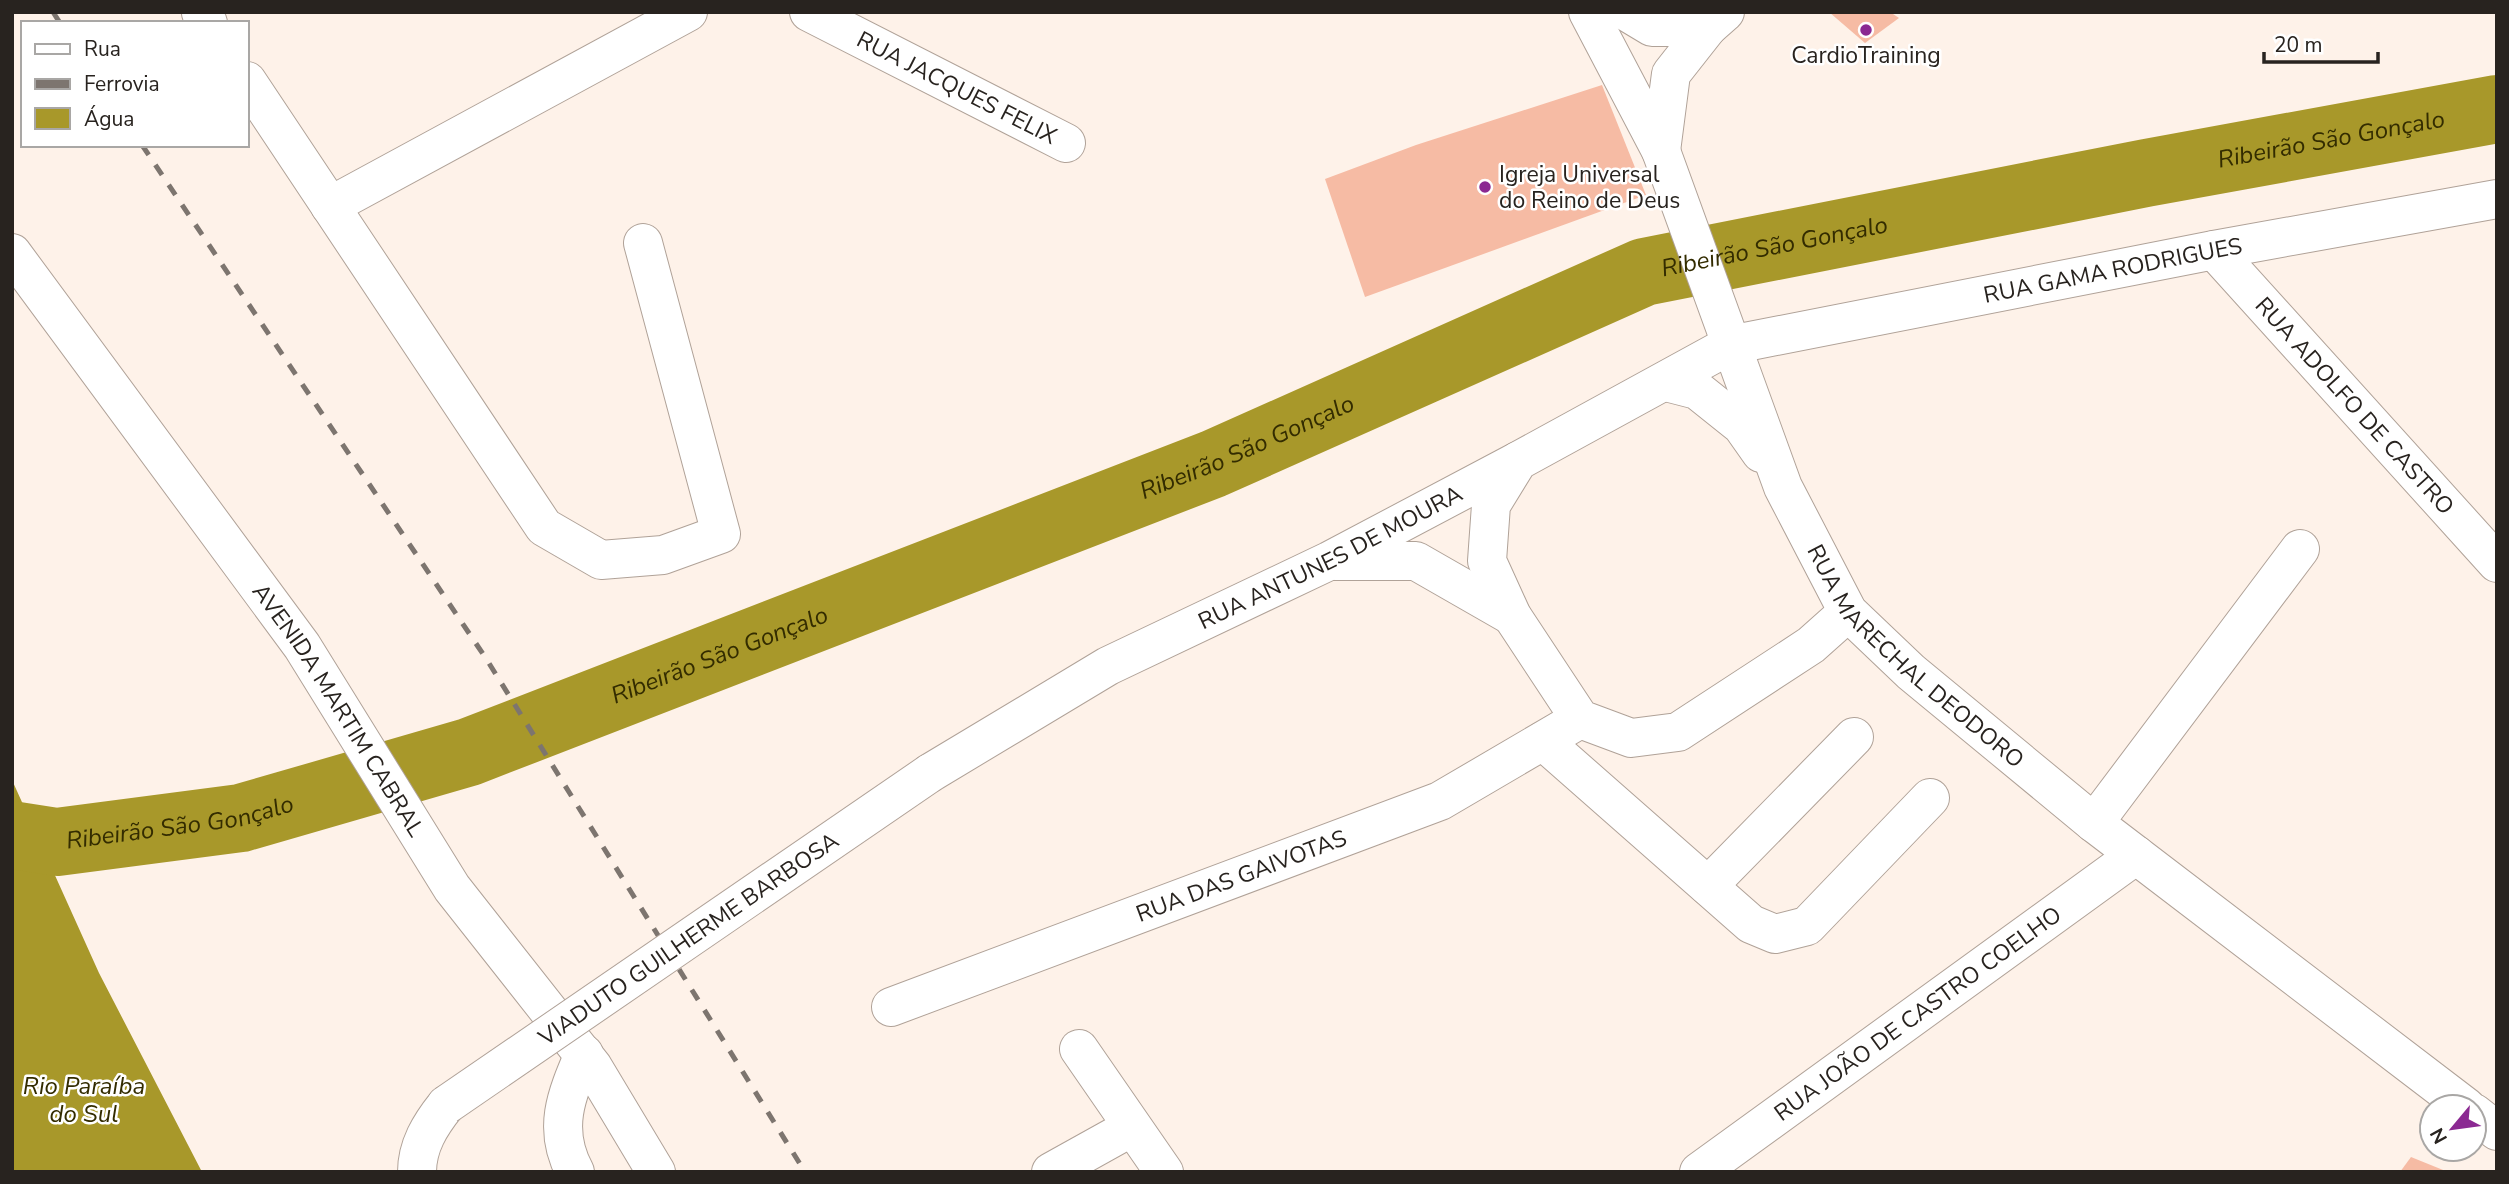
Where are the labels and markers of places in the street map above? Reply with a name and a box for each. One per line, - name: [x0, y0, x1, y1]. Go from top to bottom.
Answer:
- marker: CardioTraining: [1858, 22, 1874, 38]
- place label: CardioTraining: [1791, 40, 1941, 71]
- place label: Igreja Universal do Reino de Deus: [1499, 159, 1680, 216]
- marker: Igreja Universal do Reino de Deus: [1477, 179, 1493, 195]

